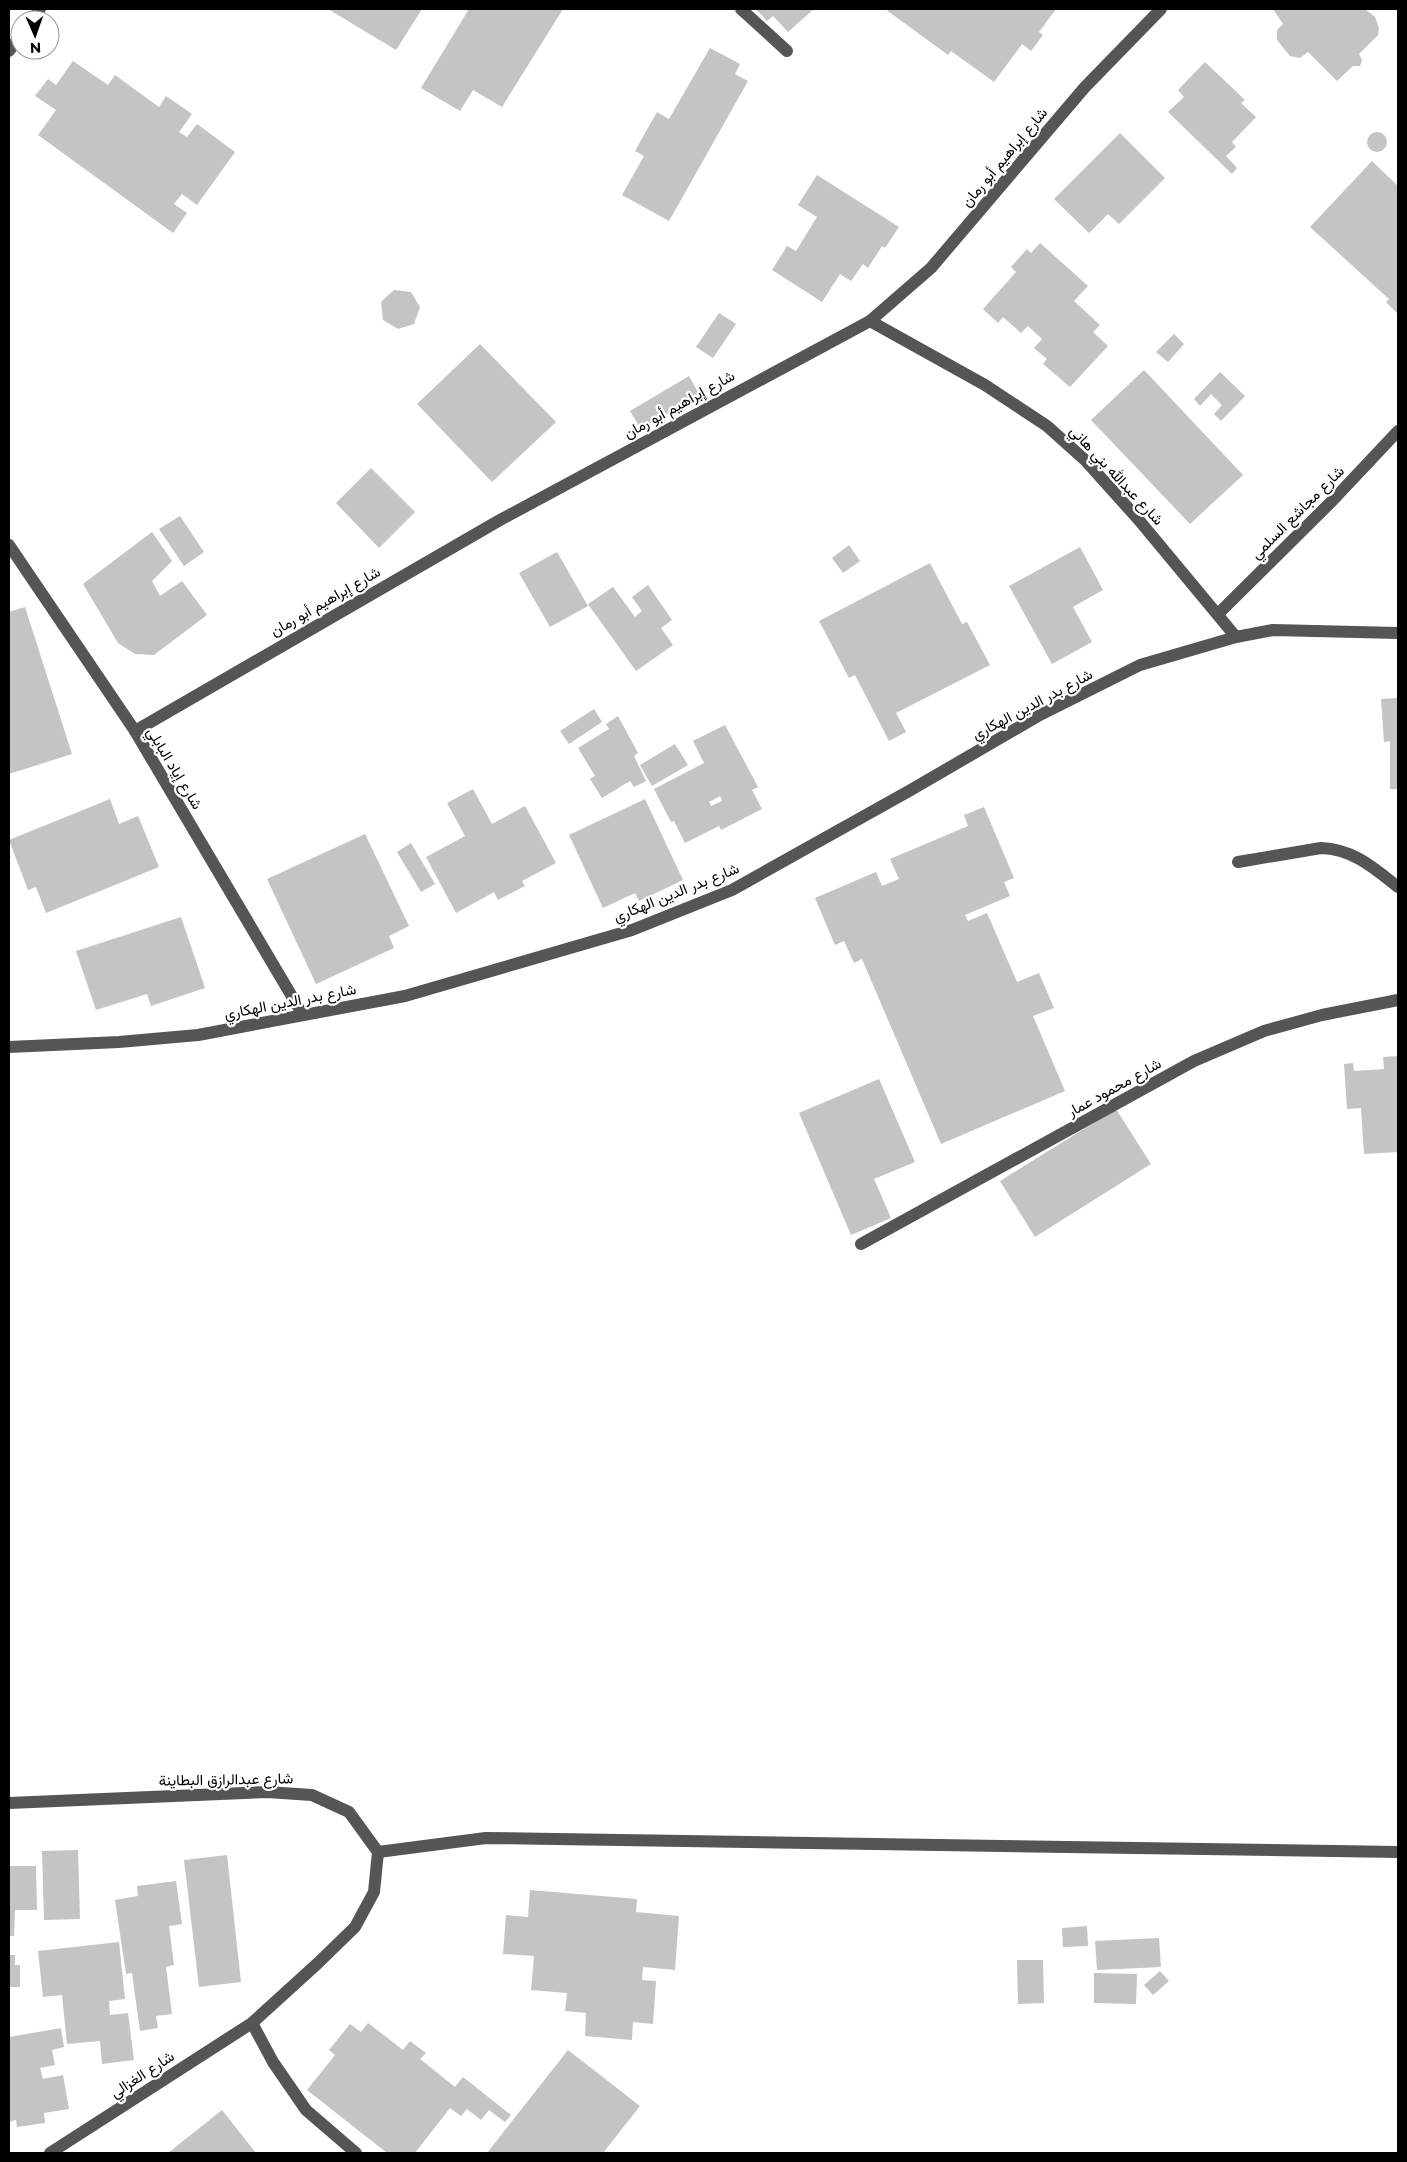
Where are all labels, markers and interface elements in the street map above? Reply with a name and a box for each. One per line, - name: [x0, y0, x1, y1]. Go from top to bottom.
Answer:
- north arrow: [10, 10, 60, 60]
- text: N: [29, 39, 41, 57]
- street label: شارع إبراهيم أبو رمان: [957, 103, 1053, 212]
- street label: شارع إبراهيم أبو رمان: [620, 366, 739, 444]
- street label: شارع عبدالله بني هاني: [1063, 421, 1168, 532]
- street label: شارع مجاشع السلمي: [1246, 461, 1351, 566]
- street label: شارع إبراهيم أبو رمان: [267, 562, 385, 642]
- street label: شارع بدر الدين الهكاري: [968, 664, 1098, 747]
- street label: شارع إياد البابلي: [139, 723, 207, 815]
- street label: شارع بدر الدين الهكاري: [610, 858, 743, 930]
- street label: شارع بدر الدين الهكاري: [222, 979, 358, 1027]
- street label: شارع محمود عمار: [1063, 1053, 1165, 1123]
- street label: شارع عبدالرازق البطاينة: [158, 1768, 294, 1792]
- street label: شارع الغزالي: [106, 2046, 180, 2105]

